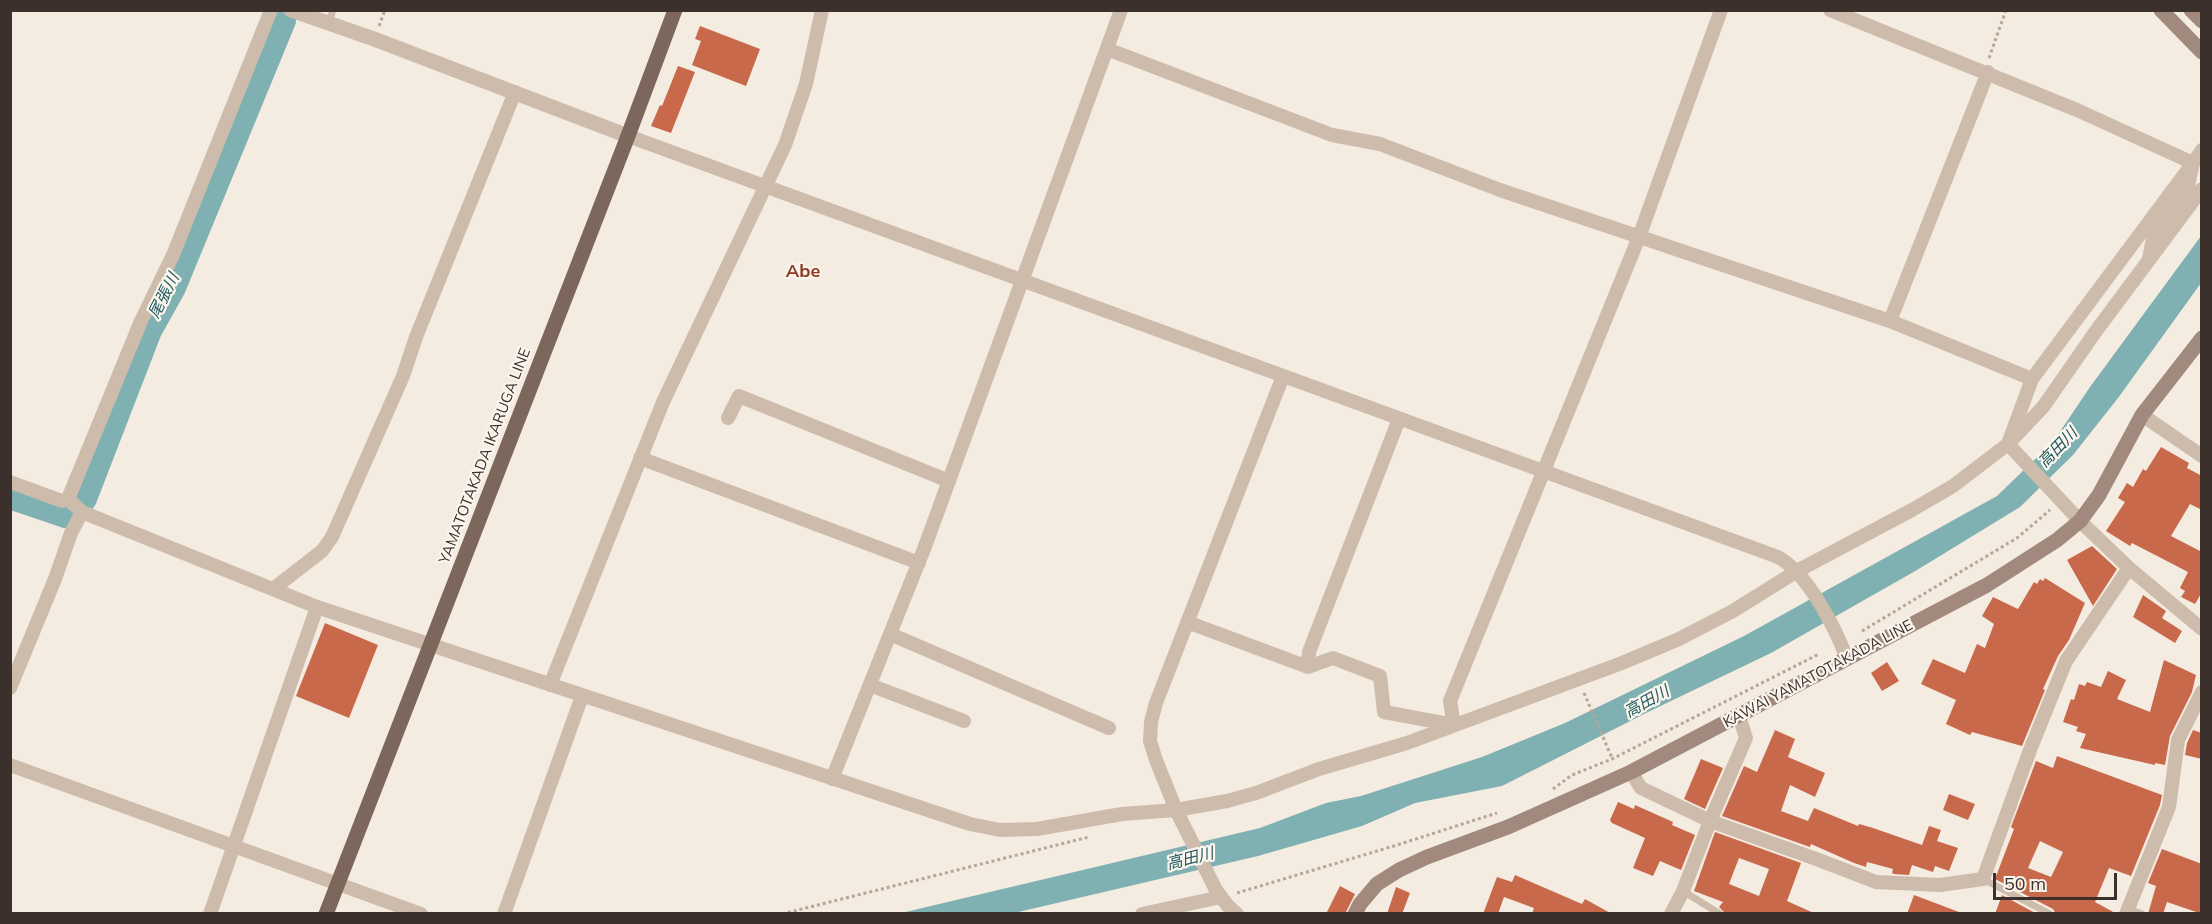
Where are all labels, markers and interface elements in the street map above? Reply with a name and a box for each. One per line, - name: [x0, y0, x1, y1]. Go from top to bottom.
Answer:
- district label: Abe: [786, 261, 820, 283]
- water label: 尾張川: [145, 270, 183, 322]
- street label: YAMATOTAKADA IKARUGA LINE: [435, 346, 535, 566]
- water label: 高田川: [2034, 424, 2082, 472]
- street label: KAWAI YAMATOTAKADA LINE: [1720, 616, 1916, 732]
- water label: 高田川: [1621, 682, 1673, 722]
- water label: 高田川: [1164, 844, 1216, 874]
- scale bar: [1996, 861, 2120, 899]
- text: 50 m: [2004, 872, 2046, 895]

